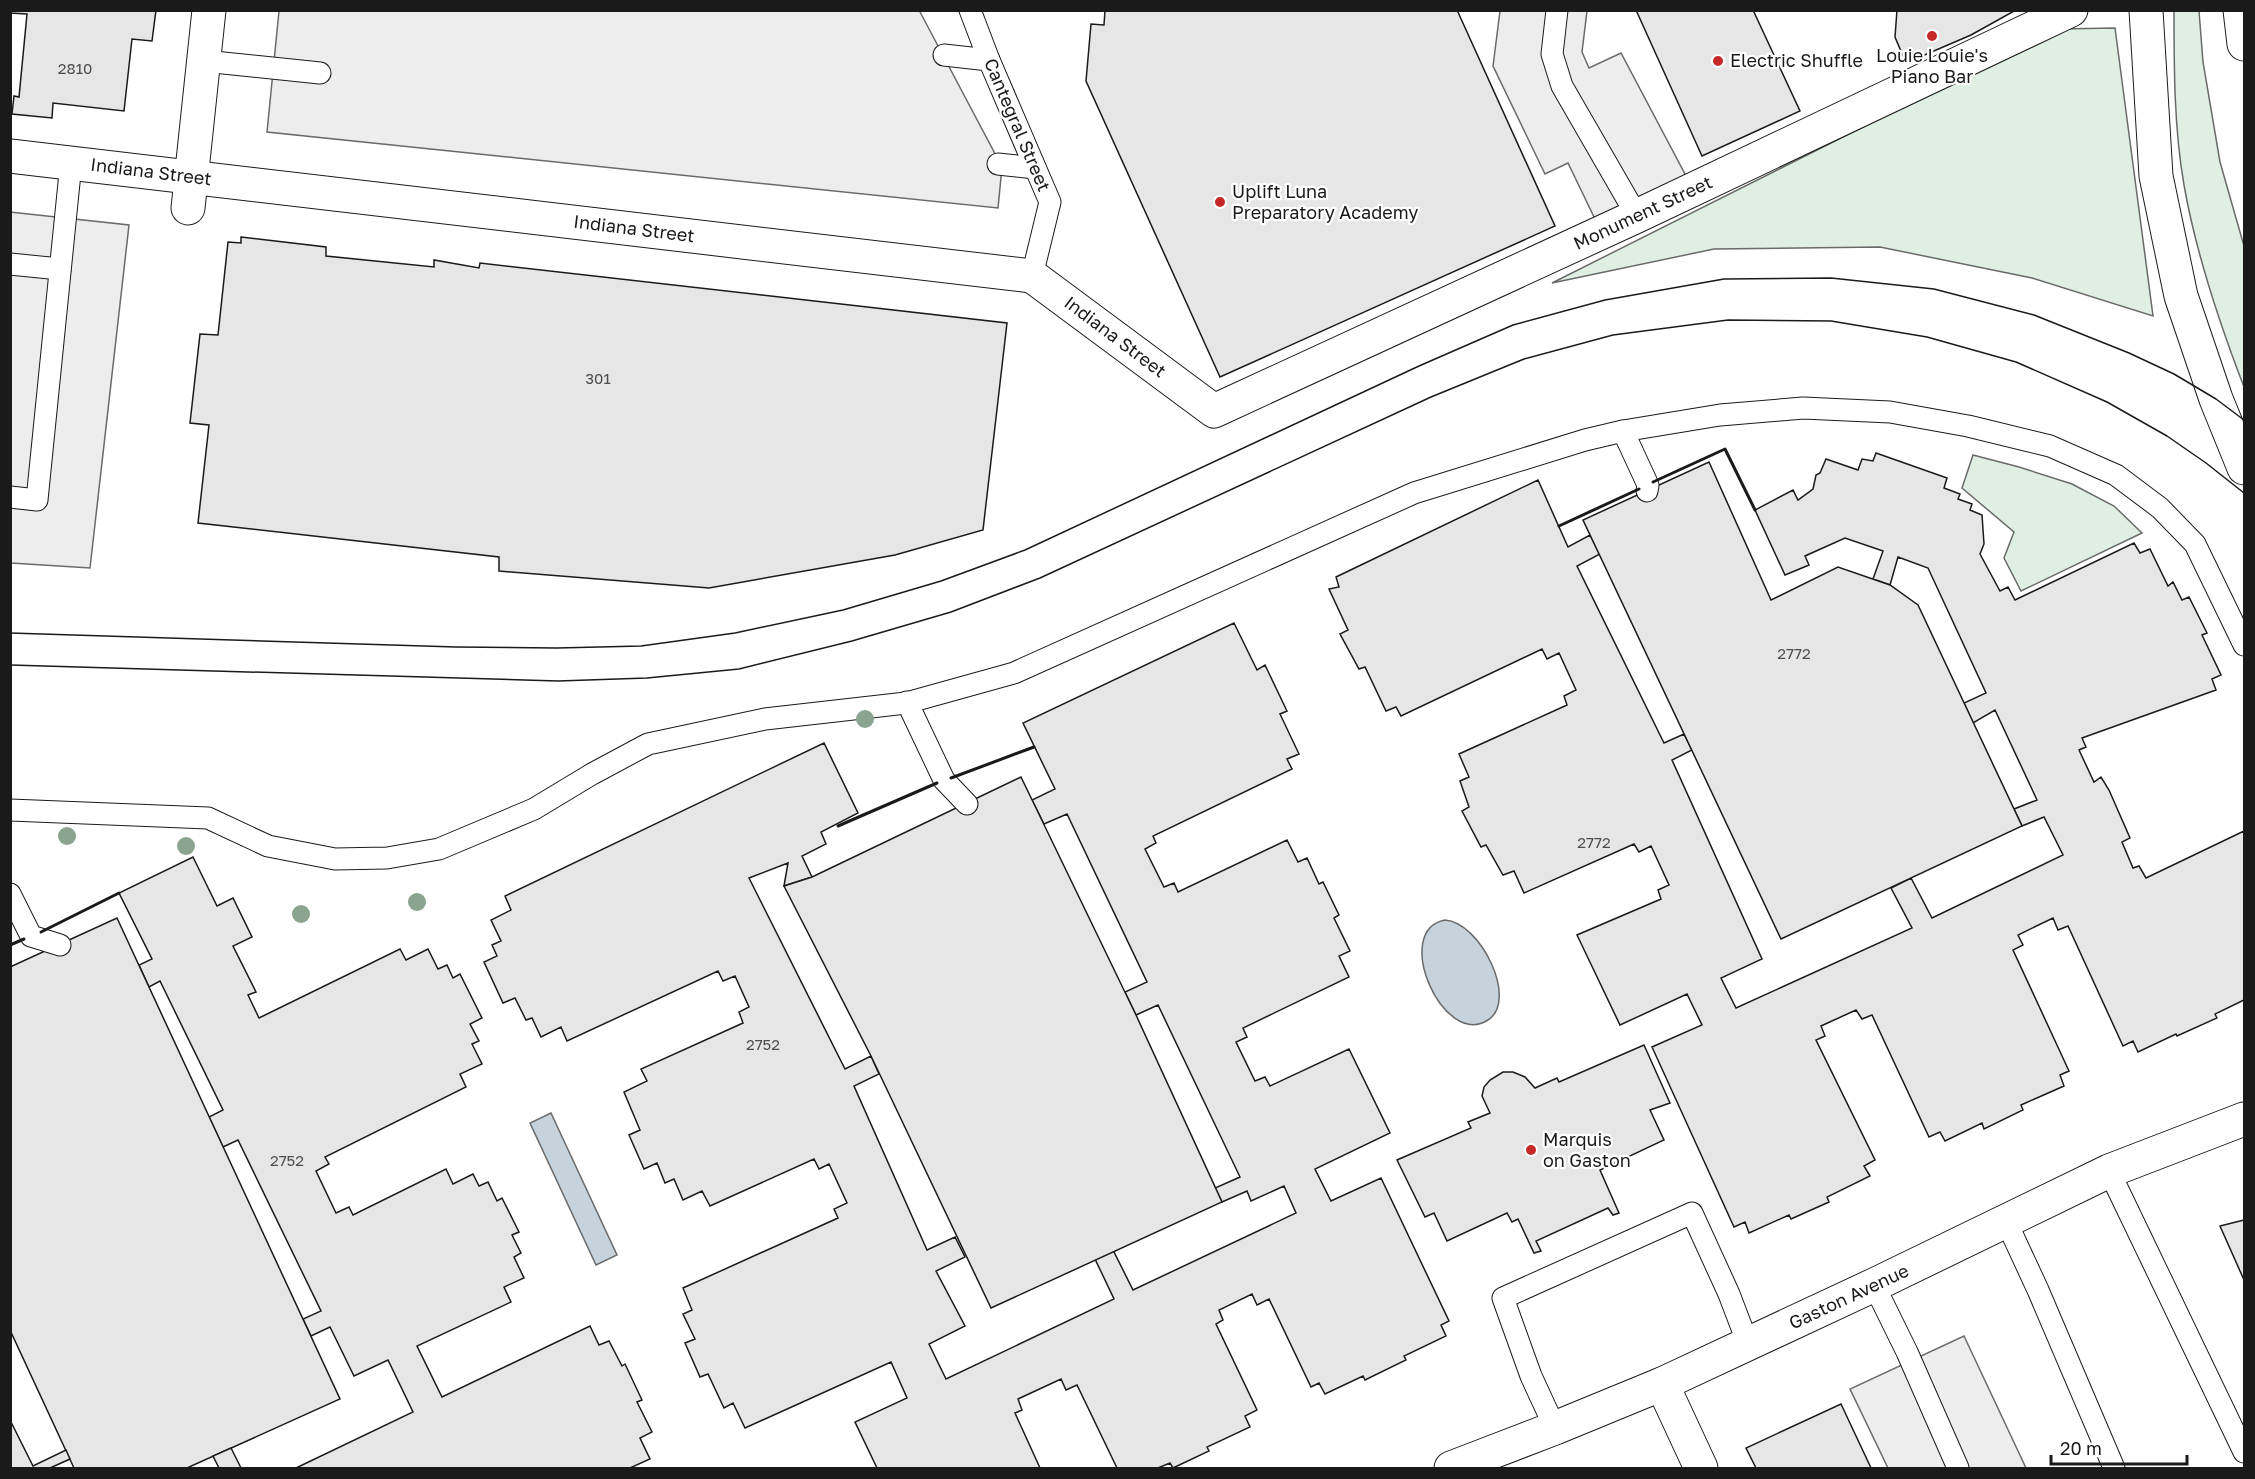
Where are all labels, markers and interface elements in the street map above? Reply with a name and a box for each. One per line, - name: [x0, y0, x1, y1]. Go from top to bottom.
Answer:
- marker: Louie Louie's Piano Bar: [1925, 29, 1939, 43]
- place label: Louie Louie's Piano Bar: [1876, 44, 1988, 87]
- place label: Electric Shuffle: [1730, 49, 1863, 71]
- marker: Electric Shuffle: [1711, 54, 1725, 68]
- street label: Cantegral Street: [980, 55, 1056, 195]
- house number: 2810: [58, 59, 92, 77]
- street label: Indiana Street: [89, 153, 213, 189]
- street label: Monument Street: [1570, 170, 1715, 254]
- place label: Uplift Luna Preparatory Academy: [1232, 180, 1418, 223]
- marker: Uplift Luna Preparatory Academy: [1213, 195, 1227, 209]
- street label: Indiana Street: [572, 210, 696, 246]
- street label: Indiana Street: [1060, 291, 1171, 382]
- house number: 301: [585, 369, 611, 387]
- house number: 2772: [1777, 644, 1811, 662]
- house number: 2772: [1577, 833, 1611, 851]
- house number: 2752: [746, 1035, 780, 1053]
- place label: Marquis on Gaston: [1543, 1128, 1631, 1171]
- marker: Marquis on Gaston: [1524, 1143, 1538, 1157]
- house number: 2752: [270, 1151, 304, 1169]
- street label: Gaston Avenue: [1785, 1259, 1912, 1333]
- scale bar: [2051, 1428, 2188, 1466]
- text: 20 m: [2060, 1437, 2102, 1459]

